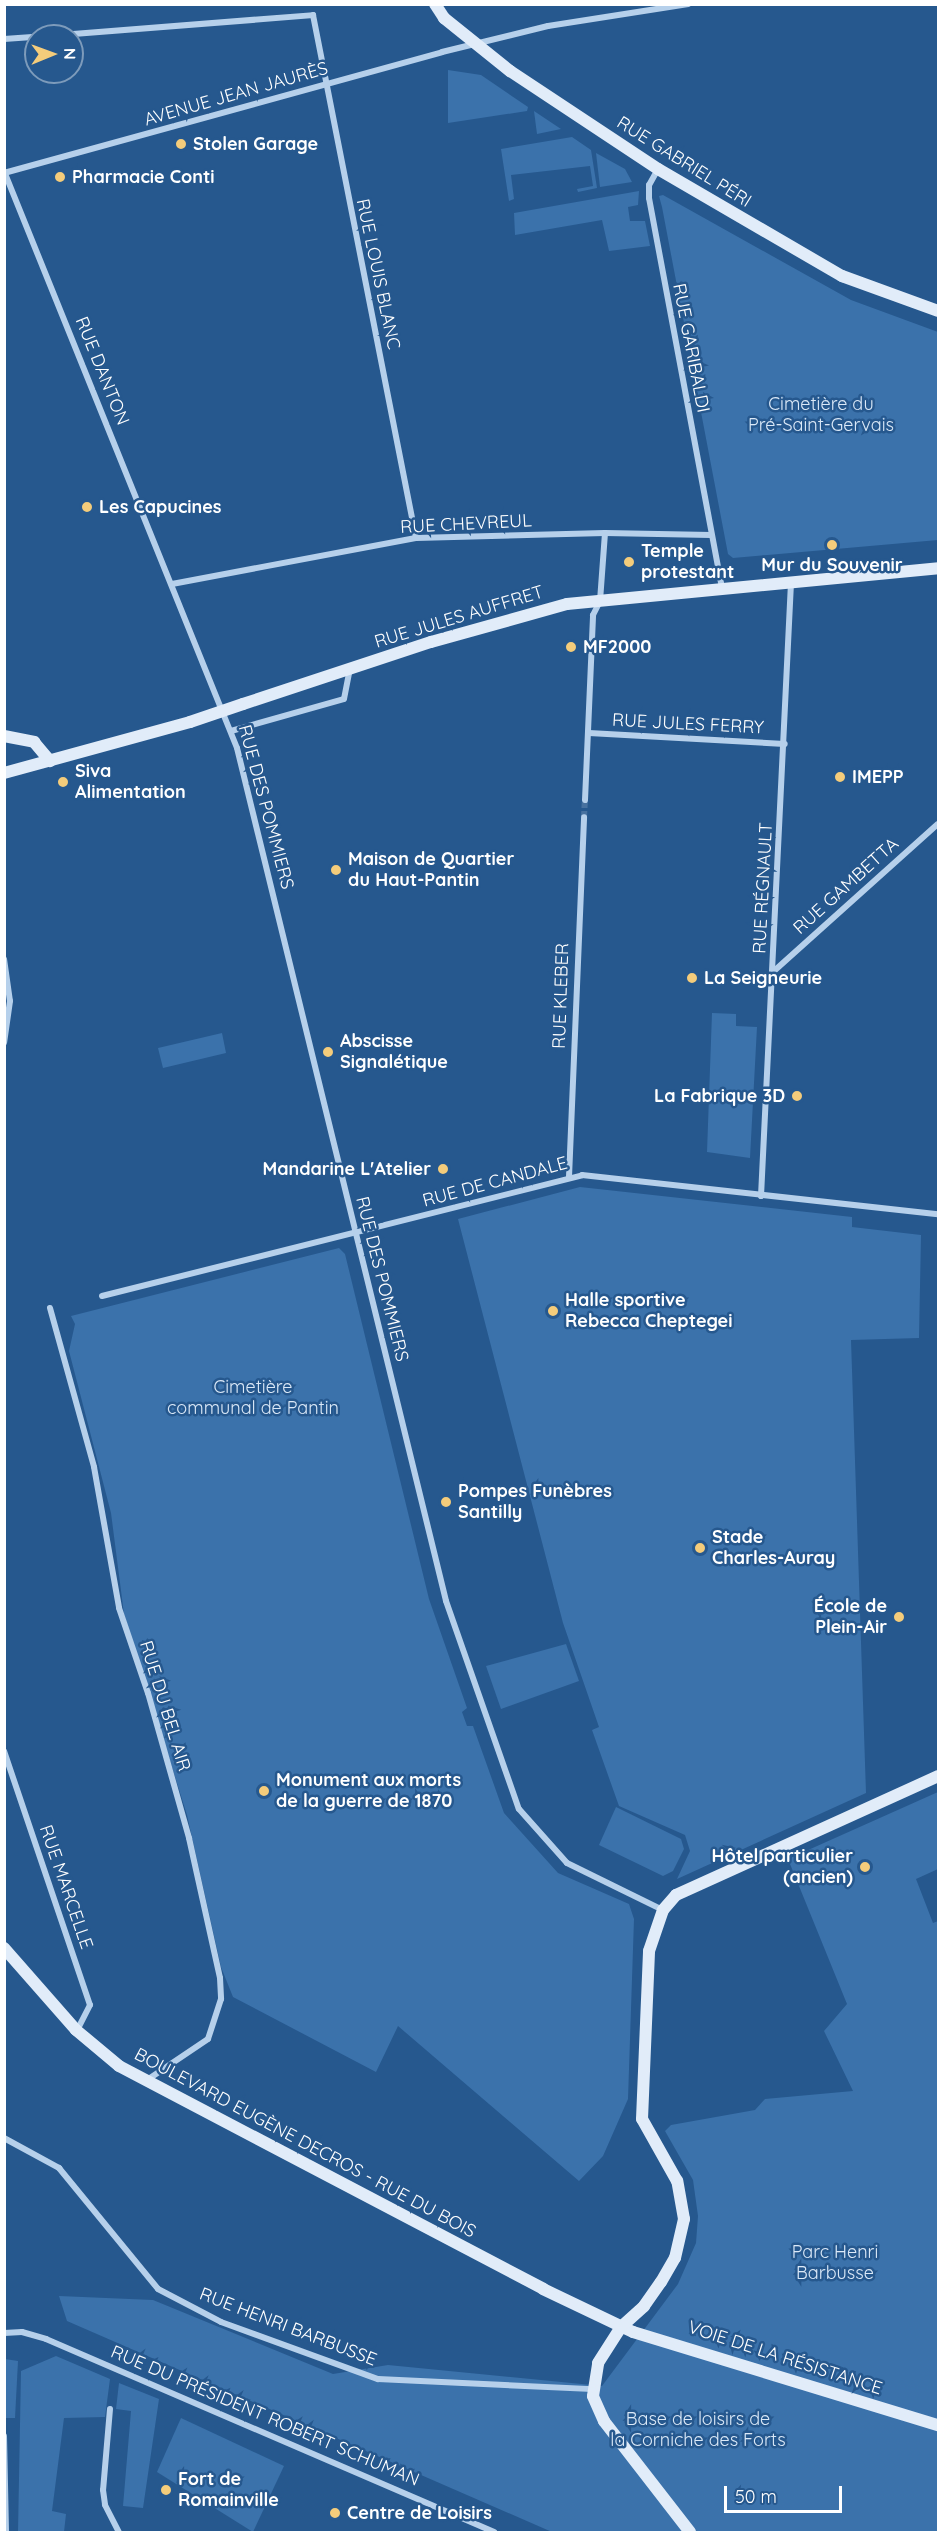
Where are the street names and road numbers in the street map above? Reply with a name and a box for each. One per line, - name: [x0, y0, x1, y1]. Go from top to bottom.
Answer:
- street label: AVENUE JEAN JAURÈS: [142, 57, 330, 131]
- street label: RUE GABRIEL PÉRI: [613, 112, 755, 212]
- street label: RUE LOUIS BLANC: [352, 197, 404, 351]
- street label: RUE GARIBALDI: [668, 282, 714, 414]
- street label: RUE DANTON: [70, 314, 134, 428]
- street label: RUE CHEVREUL: [400, 510, 532, 538]
- street label: RUE JULES AUFFRET: [372, 581, 546, 653]
- street label: RUE JULES FERRY: [611, 709, 765, 739]
- street label: RUE DES POMMIERS: [234, 722, 298, 892]
- street label: RUE RÉGNAULT: [749, 822, 777, 954]
- street label: RUE GAMBETTA: [789, 833, 903, 939]
- street label: RUE KLEBER: [548, 943, 574, 1049]
- street label: RUE DE CANDALE: [420, 1152, 570, 1212]
- street label: RUE DES POMMIERS: [351, 1194, 413, 1364]
- street label: RUE DU BEL AIR: [135, 1638, 195, 1774]
- street label: RUE MARCELLE: [35, 1822, 97, 1952]
- street label: BOULEVARD EUGÈNE DECROS - RUE DU BOIS: [131, 2043, 479, 2243]
- street label: RUE HENRI BARBUSSE: [196, 2283, 380, 2371]
- street label: VOIE DE LA RÉSISTANCE: [685, 2316, 885, 2400]
- street label: RUE DU PRÉSIDENT ROBERT SCHUMAN: [108, 2341, 422, 2491]

